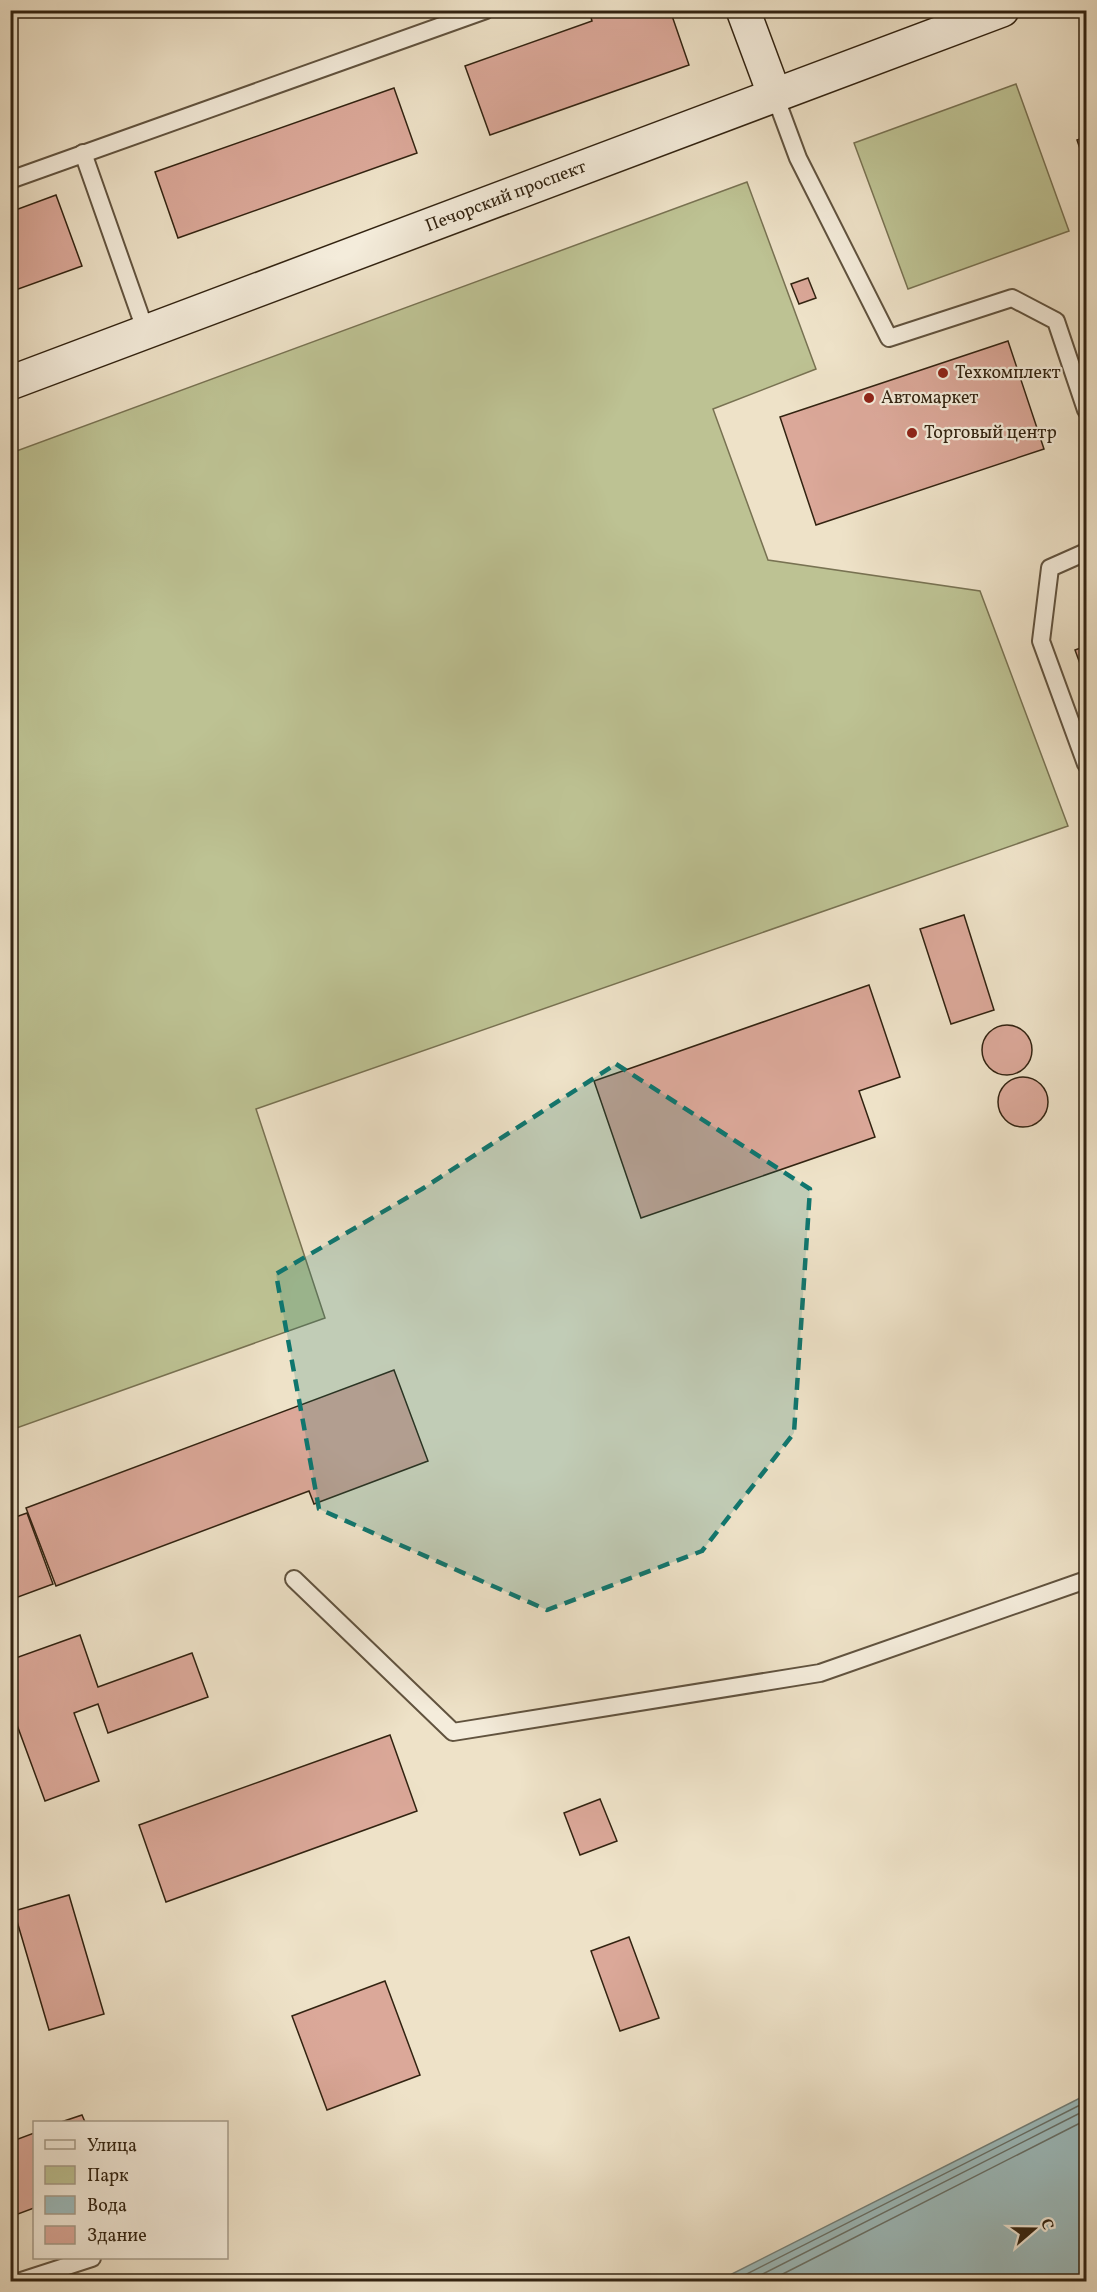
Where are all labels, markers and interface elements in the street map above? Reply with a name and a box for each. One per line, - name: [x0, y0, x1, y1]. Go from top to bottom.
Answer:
- street label: Печорский проспект: [422, 155, 590, 239]
- place label: Техкомплект: [955, 361, 1061, 386]
- marker: Техкомплект: [936, 366, 950, 380]
- place label: Автомаркет: [881, 386, 978, 411]
- marker: Автомаркет: [862, 391, 876, 405]
- place label: Торговый центр: [924, 421, 1057, 446]
- marker: Торговый центр: [905, 426, 919, 440]
- legend: [33, 2121, 228, 2259]
- text: Улица: [87, 2134, 137, 2159]
- text: Парк: [87, 2164, 129, 2189]
- text: Вода: [87, 2194, 127, 2219]
- north arrow: [1004, 2199, 1064, 2259]
- text: С: [1034, 2216, 1058, 2233]
- text: Здание: [87, 2224, 147, 2249]

